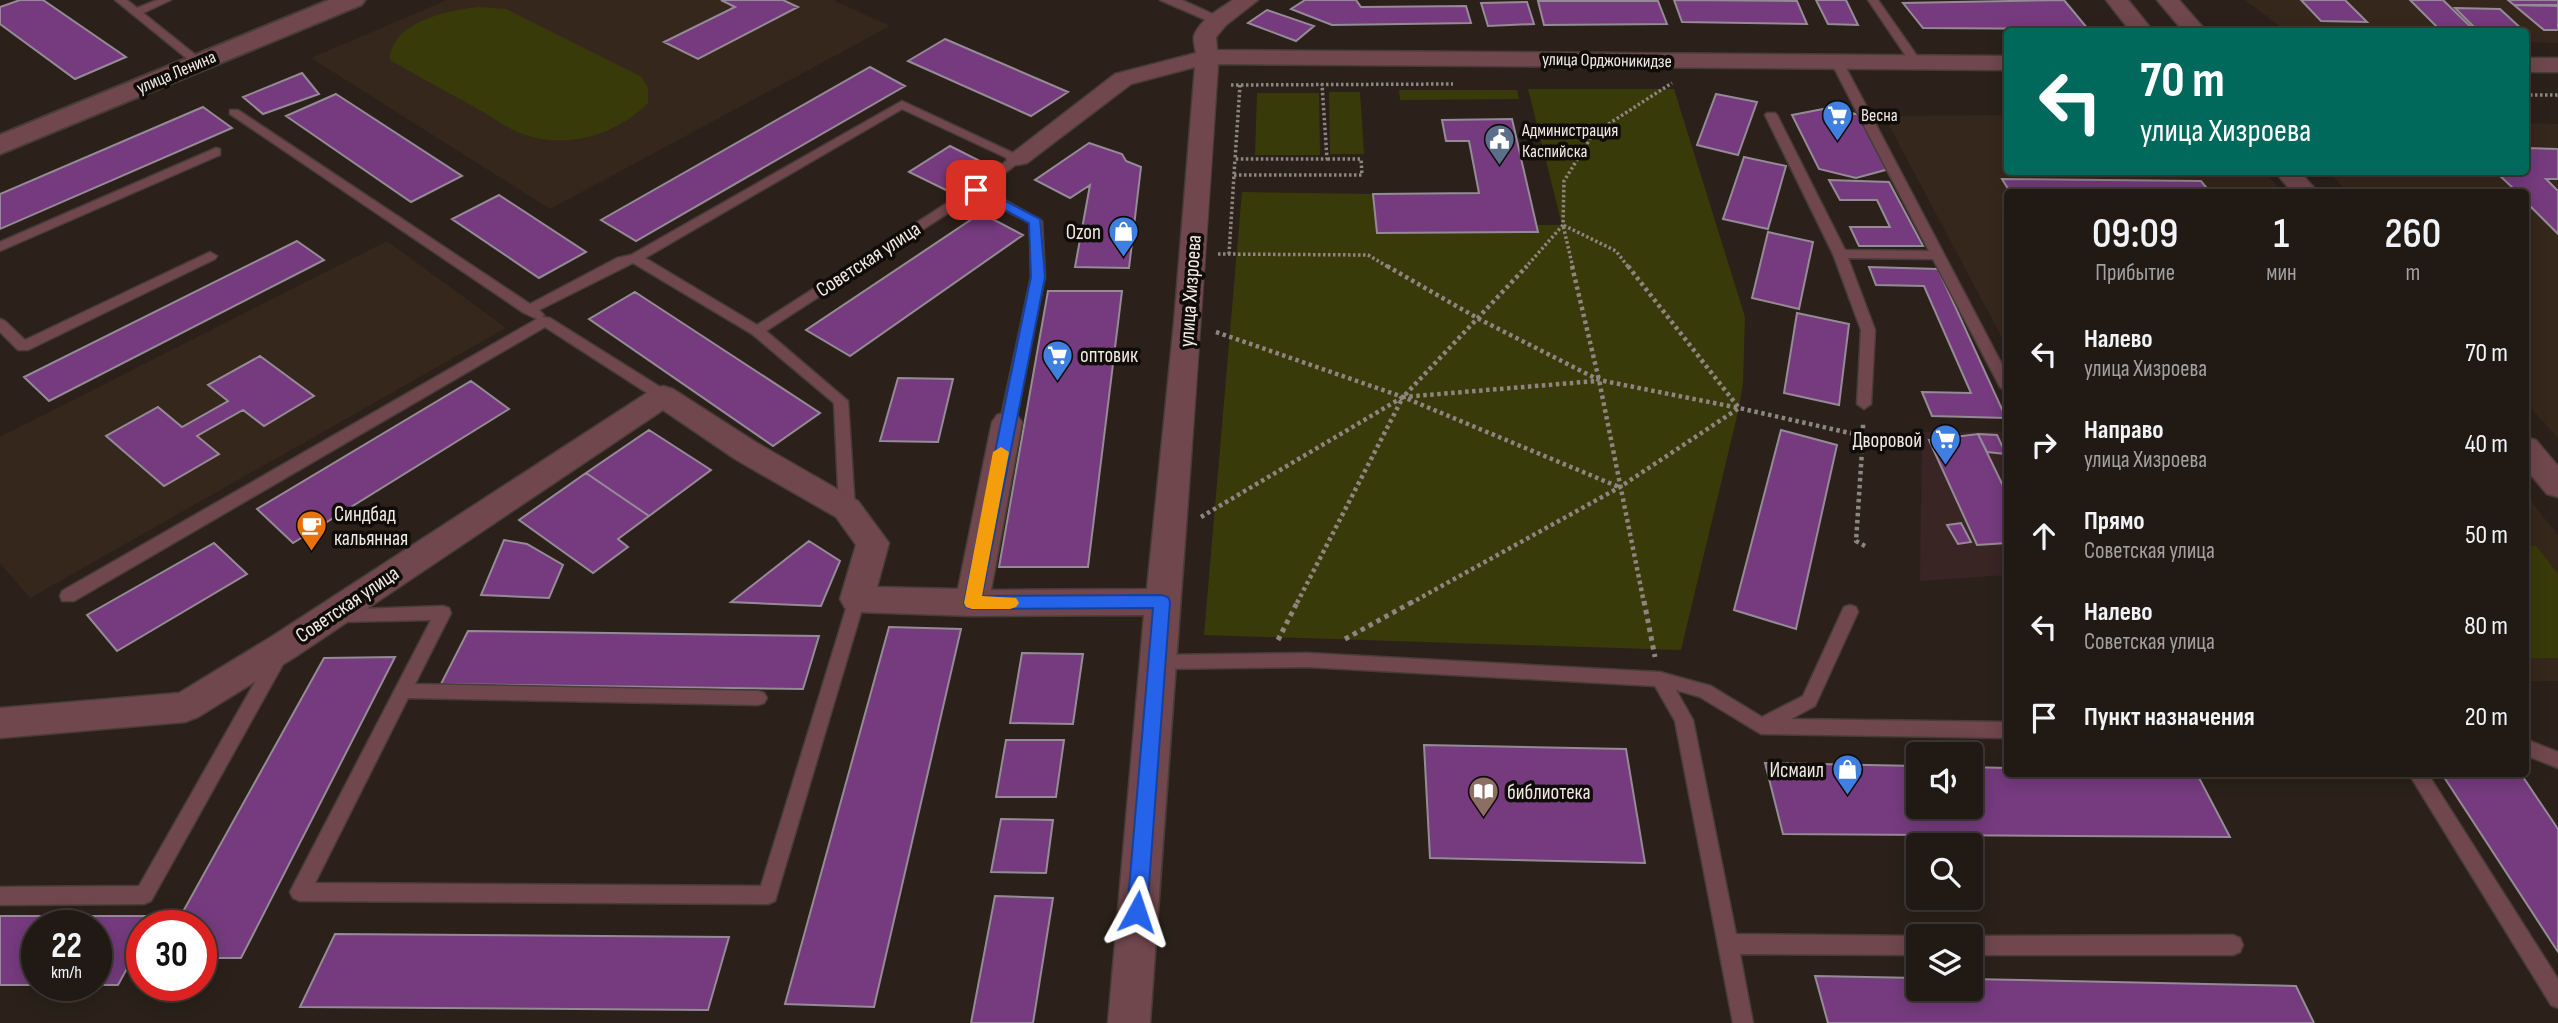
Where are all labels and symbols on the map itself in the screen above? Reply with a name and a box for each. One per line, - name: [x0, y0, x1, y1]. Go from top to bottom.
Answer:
- street label: улица Ленина: [133, 46, 219, 99]
- street label: улица Орджоникидзе: [1542, 49, 1672, 72]
- supermarket icon: Весна: [1821, 98, 1855, 142]
- place label: Весна: [1861, 105, 1898, 126]
- place label: Администрация Каспийска: [1521, 120, 1618, 162]
- public building icon: Администрация Каспийска: [1482, 123, 1516, 167]
- pin: [946, 160, 1006, 220]
- shop icon: Ozon: [1107, 215, 1141, 259]
- street label: Советская улица: [811, 216, 925, 302]
- place label: Ozon: [1066, 220, 1101, 245]
- street label: улица Хизроева: [1174, 234, 1207, 348]
- supermarket icon: оптовик: [1040, 338, 1074, 382]
- place label: оптовик: [1080, 343, 1138, 368]
- supermarket icon: Дворовой: [1928, 423, 1962, 467]
- place label: Дворовой: [1852, 428, 1922, 453]
- place label: Синдбад кальянная: [334, 502, 408, 551]
- cafe icon: Синдбад кальянная: [294, 509, 328, 553]
- street label: Советская улица: [291, 561, 404, 648]
- shop icon: Исмаил: [1830, 753, 1864, 797]
- place label: Исмаил: [1769, 758, 1824, 783]
- library icon: библиотека: [1467, 775, 1501, 819]
- place label: библиотека: [1507, 780, 1591, 805]
- position arrow: [1100, 875, 1174, 949]
- speed limit sign: 30: [126, 910, 217, 1001]

